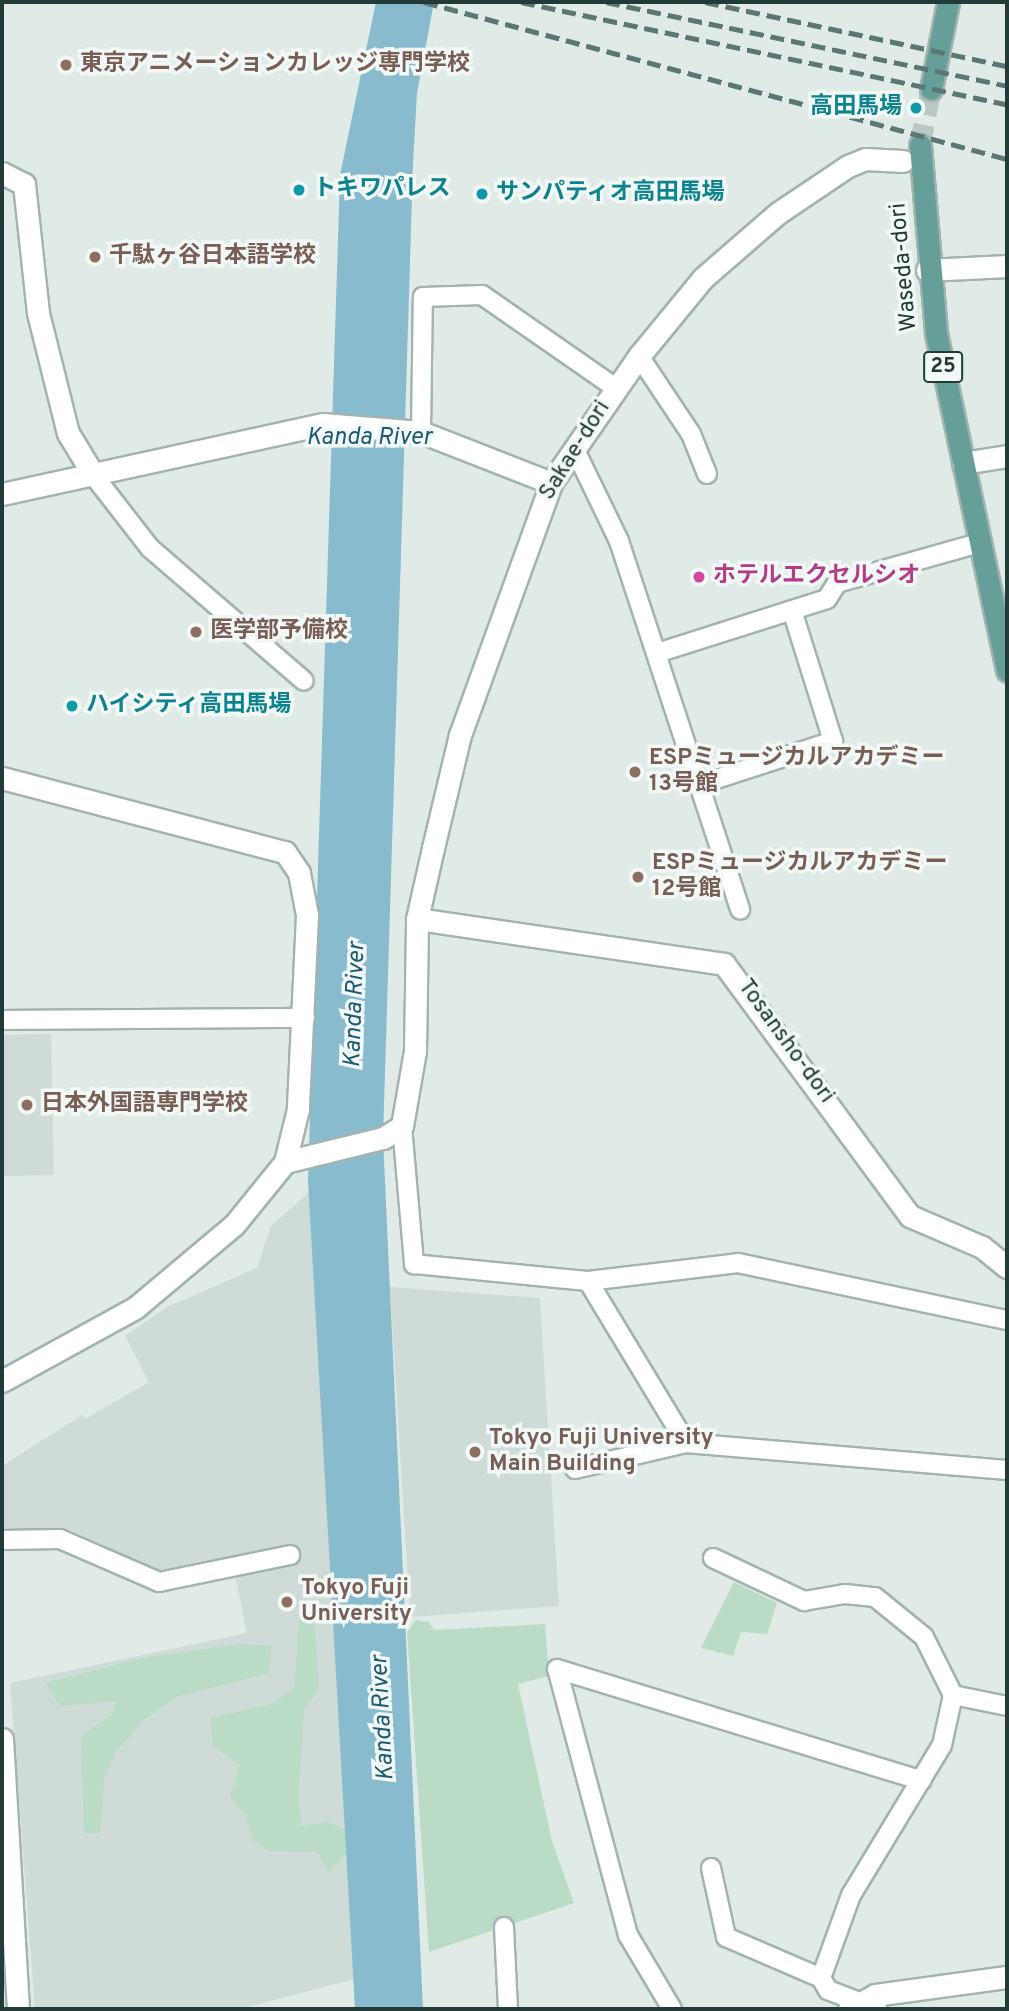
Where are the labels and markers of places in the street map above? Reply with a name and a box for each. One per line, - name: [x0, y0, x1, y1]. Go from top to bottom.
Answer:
- place label: 東京アニメーションカレッジ専門学校: [80, 51, 471, 79]
- marker: 東京アニメーションカレッジ専門学校: [58, 57, 74, 73]
- place label: 高田馬場: [810, 94, 902, 122]
- marker: 高田馬場: [908, 100, 924, 116]
- place label: トキワパレス: [313, 176, 451, 204]
- place label: サンパティオ高田馬場: [496, 180, 726, 208]
- marker: トキワパレス: [291, 182, 307, 198]
- marker: サンパティオ高田馬場: [474, 186, 490, 202]
- place label: 千駄ヶ谷日本語学校: [109, 243, 316, 271]
- marker: 千駄ヶ谷日本語学校: [87, 249, 103, 265]
- place label: ホテルエクセルシオ: [713, 563, 920, 591]
- marker: ホテルエクセルシオ: [691, 569, 707, 585]
- place label: 医学部予備校: [210, 618, 348, 646]
- marker: 医学部予備校: [188, 624, 204, 640]
- place label: ハイシティ高田馬場: [86, 692, 293, 720]
- marker: ハイシティ高田馬場: [64, 698, 80, 714]
- place label: ESPミュージカルアカデミー 13号館: [649, 745, 945, 799]
- marker: ESPミュージカルアカデミー 13号館: [627, 764, 643, 780]
- place label: ESPミュージカルアカデミー 12号館: [652, 850, 948, 904]
- marker: ESPミュージカルアカデミー 12号館: [630, 869, 646, 885]
- place label: 日本外国語専門学校: [41, 1091, 248, 1119]
- marker: 日本外国語専門学校: [19, 1097, 35, 1113]
- place label: Tokyo Fuji University Main Building: [489, 1425, 714, 1479]
- marker: Tokyo Fuji University Main Building: [467, 1444, 483, 1460]
- place label: Tokyo Fuji University: [301, 1575, 412, 1629]
- marker: Tokyo Fuji University: [279, 1594, 295, 1610]

